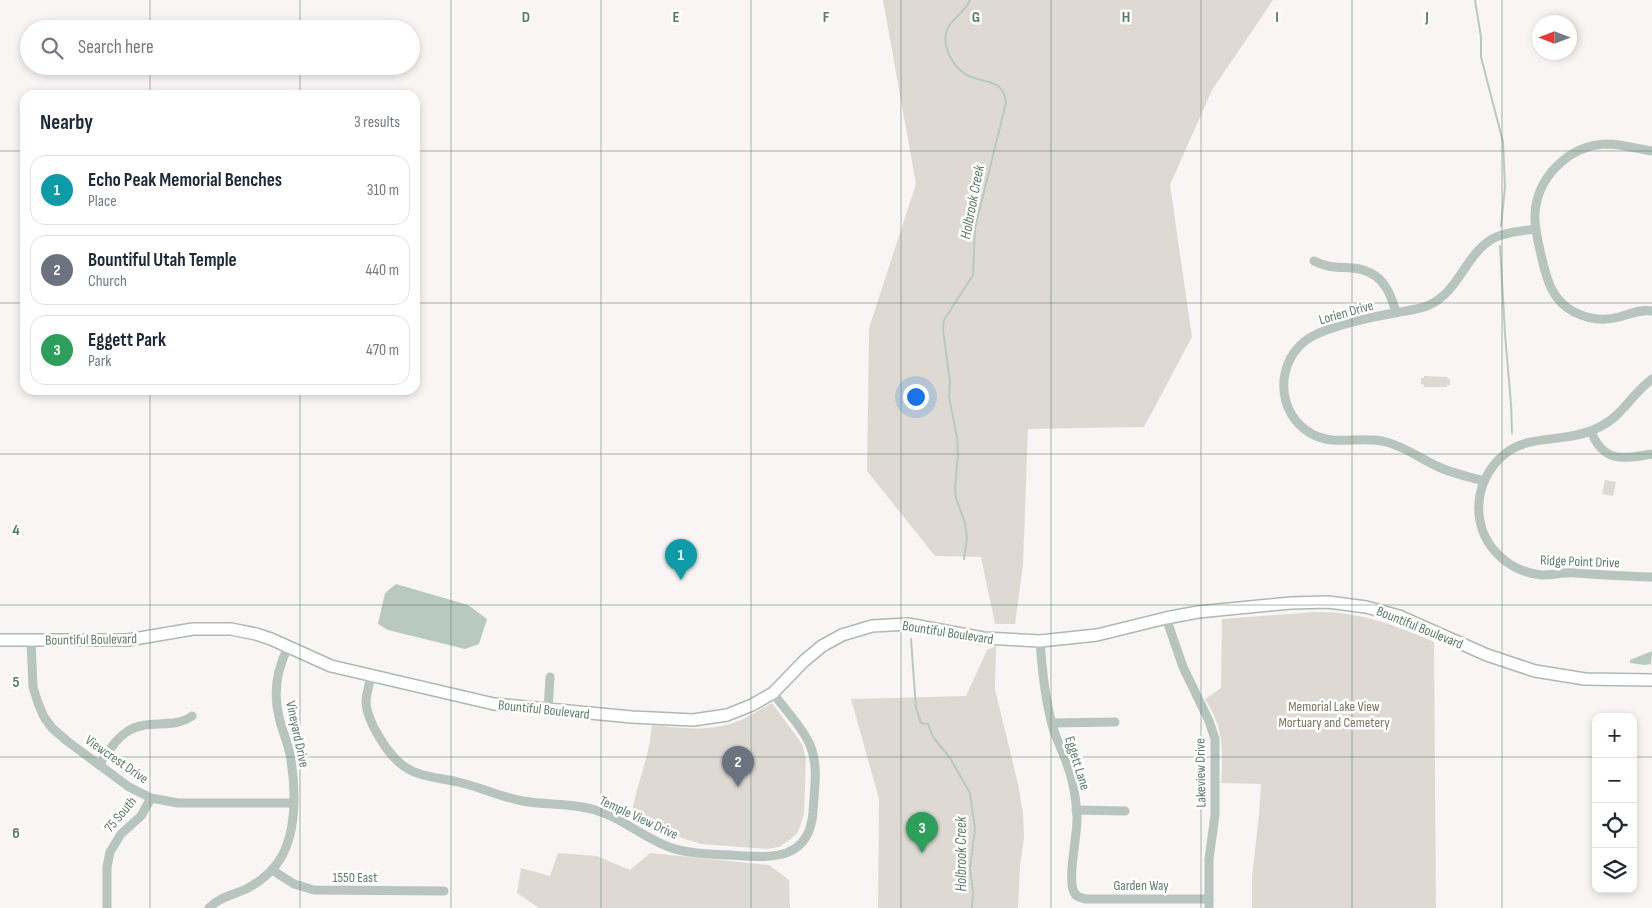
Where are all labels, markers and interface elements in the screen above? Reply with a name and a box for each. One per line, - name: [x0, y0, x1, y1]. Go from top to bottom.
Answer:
- text: D: [522, 8, 530, 27]
- text: E: [673, 8, 680, 27]
- text: F: [823, 8, 830, 27]
- text: G: [972, 8, 980, 27]
- text: H: [1122, 8, 1130, 27]
- text: I: [1275, 8, 1279, 27]
- text: J: [1424, 8, 1429, 27]
- north arrow: [1532, 15, 1577, 60]
- search box: [20, 20, 420, 75]
- icon: search: [38, 34, 66, 62]
- text: Search here: [78, 36, 154, 59]
- text: Nearby: [40, 110, 93, 135]
- text: 3 results: [354, 113, 400, 132]
- water label: Holbrook Creek: [956, 163, 989, 241]
- text: Echo Peak Memorial Benches: [88, 169, 282, 192]
- text: 1: [54, 181, 60, 200]
- text: 310 m: [367, 181, 399, 200]
- text: Place: [88, 192, 117, 211]
- text: Bountiful Utah Temple: [88, 249, 237, 272]
- text: 2: [53, 261, 61, 280]
- text: 440 m: [366, 261, 399, 280]
- text: Church: [88, 272, 127, 291]
- street label: Lorien Drive: [1317, 297, 1375, 328]
- text: Eggett Park: [88, 329, 166, 352]
- text: 3: [53, 341, 61, 360]
- text: 470 m: [366, 341, 399, 360]
- text: Park: [88, 352, 111, 371]
- your location: [903, 384, 929, 410]
- text: 4: [12, 521, 20, 540]
- pin: 1: [665, 539, 697, 580]
- street label: Ridge Point Drive: [1540, 552, 1620, 571]
- street label: Bountiful Boulevard: [1374, 602, 1466, 653]
- street label: Bountiful Boulevard: [901, 617, 995, 648]
- street label: Bountiful Boulevard: [45, 630, 137, 649]
- text: 5: [12, 673, 20, 692]
- street label: Bountiful Boulevard: [497, 696, 591, 723]
- park label: Memorial Lake View Mortuary and Cemetery: [1278, 698, 1390, 731]
- street label: Vineyard Drive: [282, 699, 313, 769]
- map controls: [1592, 713, 1637, 893]
- button: +: [1592, 713, 1637, 758]
- street label: Viewcrest Drive: [82, 731, 152, 787]
- street label: Eggett Lane: [1061, 734, 1094, 792]
- street label: Lakeview Drive: [1191, 738, 1210, 808]
- pin: 2: [722, 746, 754, 787]
- button: −: [1592, 758, 1637, 803]
- street label: Temple View Drive: [597, 792, 681, 843]
- street label: 75 South: [101, 793, 140, 836]
- button: locate: [1592, 803, 1637, 848]
- pin: 3: [906, 812, 938, 853]
- water label: Holbrook Creek: [952, 816, 971, 891]
- text: 6: [12, 824, 20, 843]
- button: layers: [1592, 848, 1637, 893]
- street label: 1550 East: [333, 869, 377, 886]
- street label: Garden Way: [1113, 877, 1169, 894]

